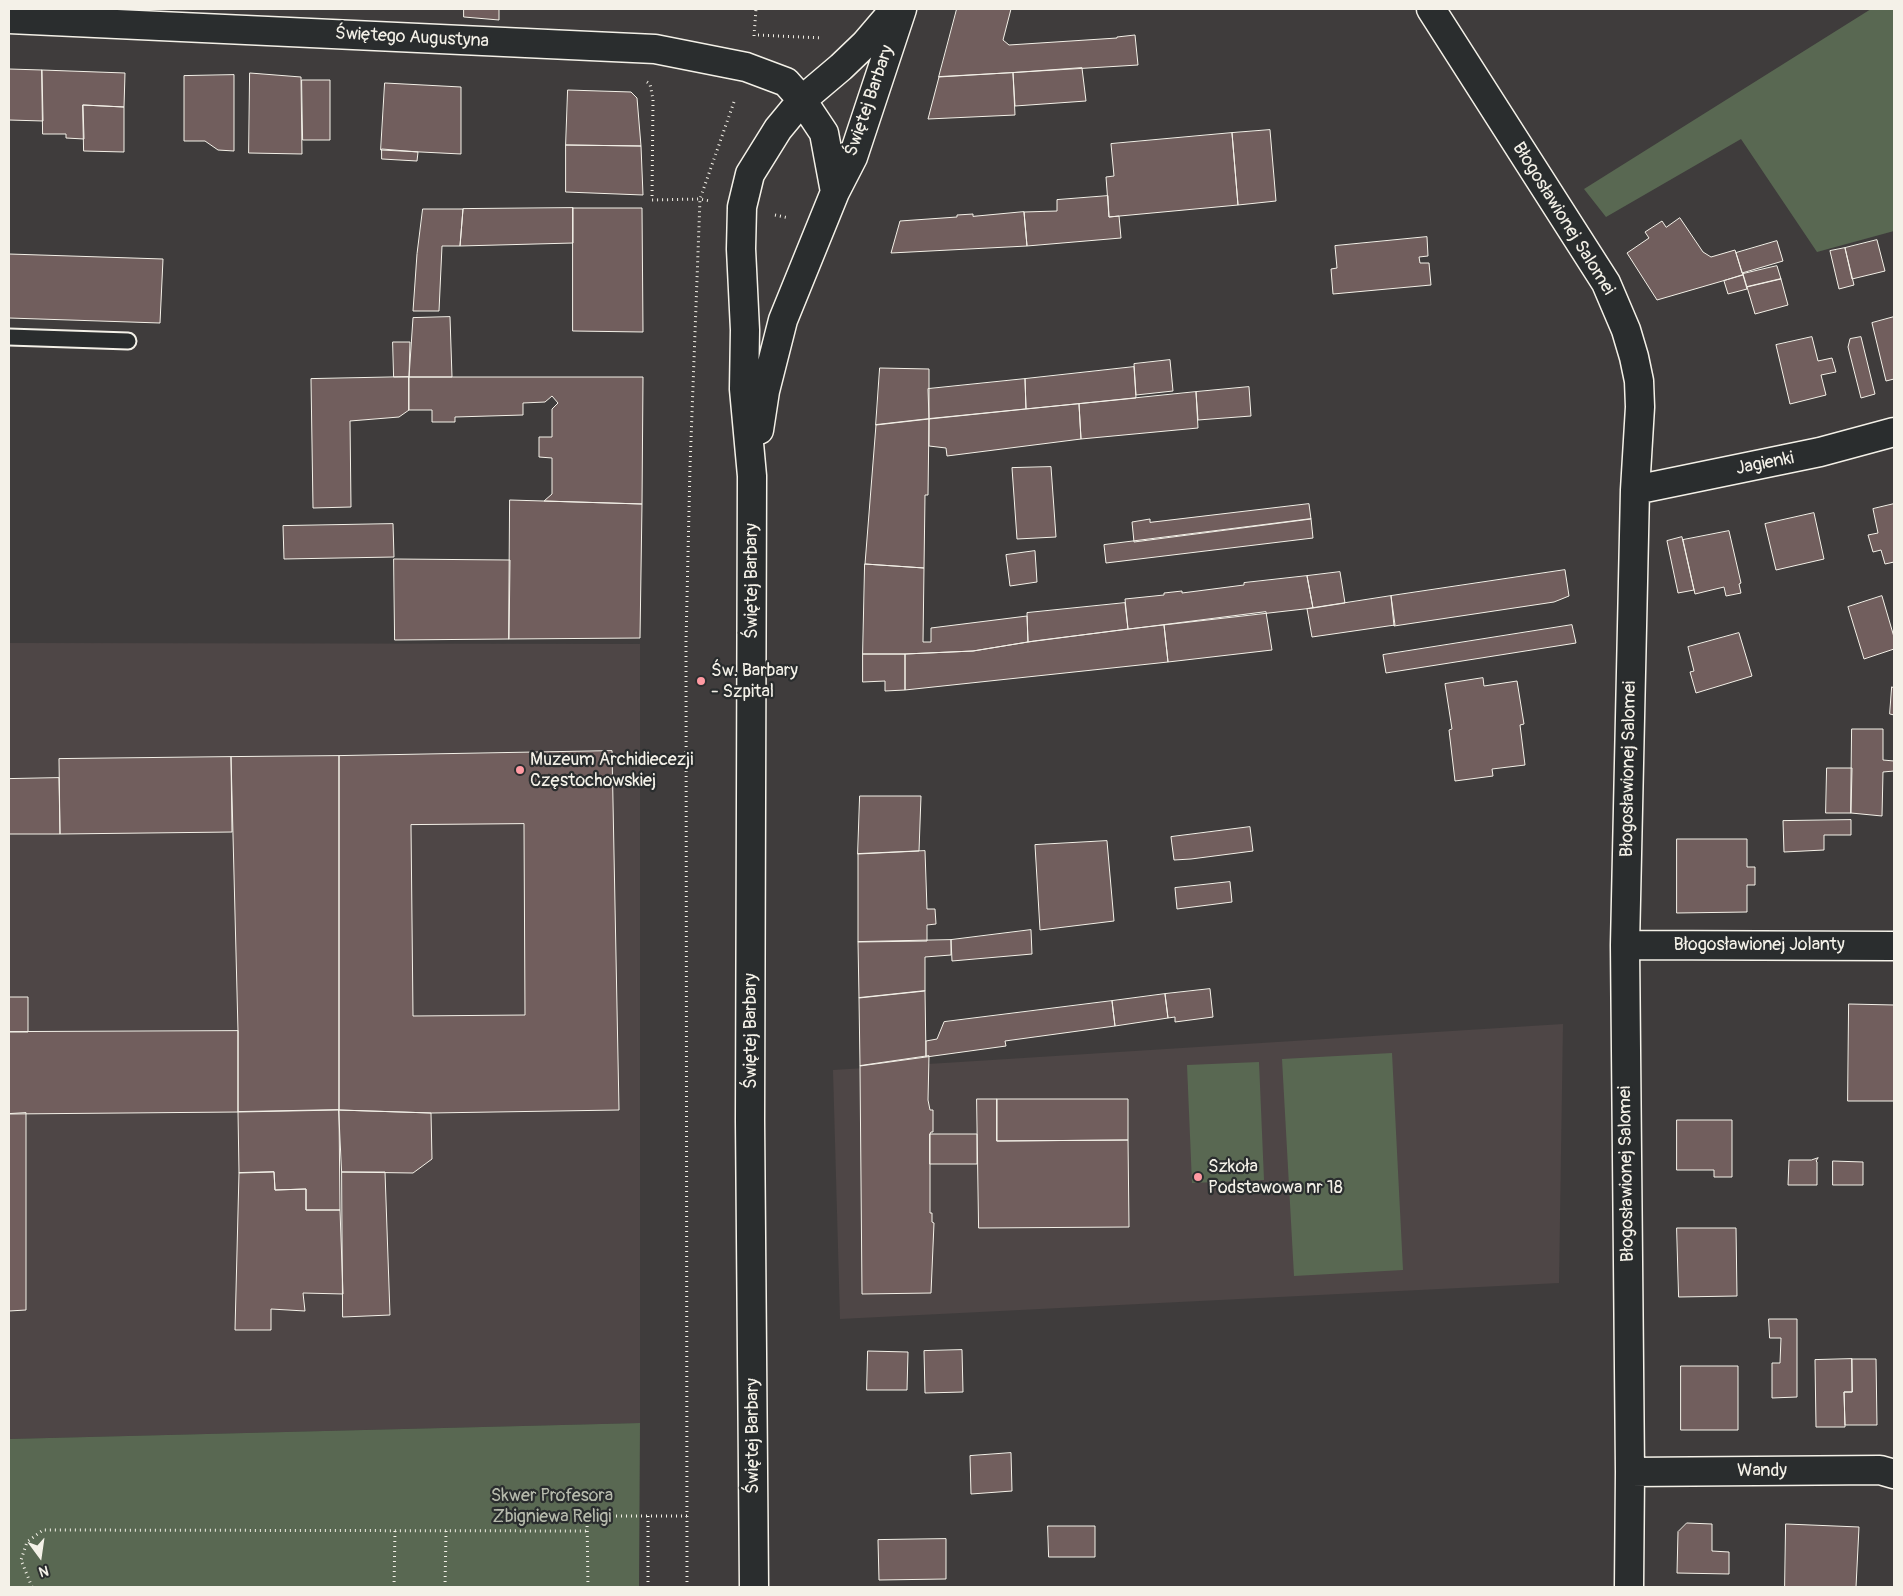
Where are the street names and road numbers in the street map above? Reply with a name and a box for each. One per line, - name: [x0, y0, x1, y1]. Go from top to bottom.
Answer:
- street label: Świętego Augustyna: [335, 23, 489, 53]
- street label: Świętej Barbary: [841, 43, 899, 159]
- street label: Błogosławionej Salomei: [1507, 139, 1619, 299]
- street label: Jagienki: [1734, 448, 1796, 480]
- street label: Świętej Barbary: [741, 523, 763, 639]
- street label: Błogosławionej Salomei: [1617, 681, 1641, 857]
- street label: Błogosławionej Jolanty: [1673, 934, 1845, 956]
- street label: Świętej Barbary: [740, 973, 762, 1089]
- street label: Błogosławionej Salomei: [1615, 1086, 1639, 1262]
- street label: Świętej Barbary: [742, 1378, 764, 1494]
- street label: Wandy: [1737, 1460, 1787, 1482]

